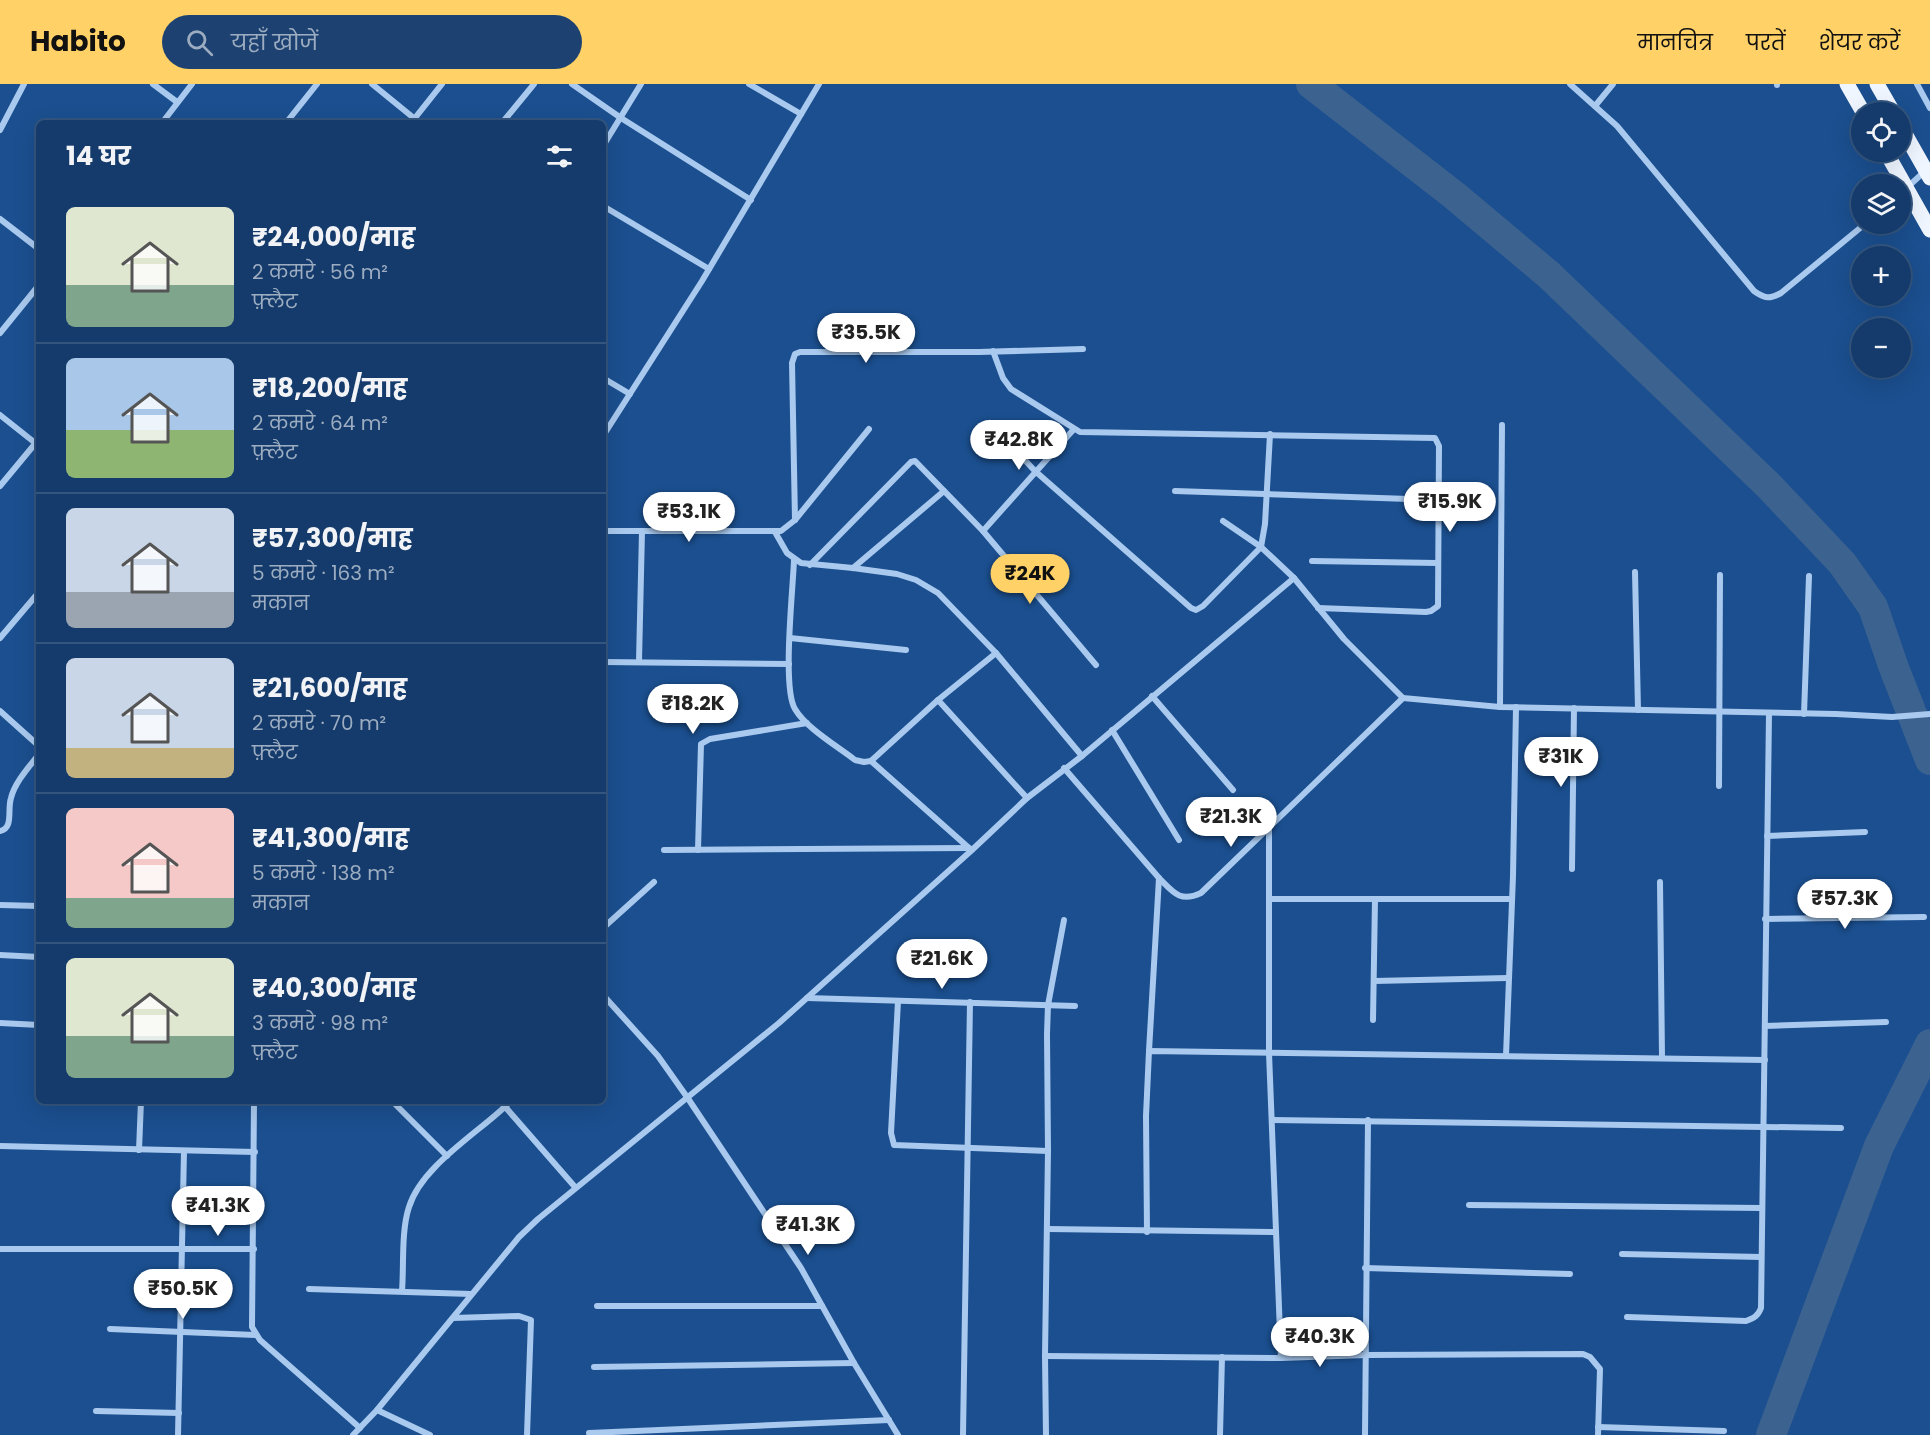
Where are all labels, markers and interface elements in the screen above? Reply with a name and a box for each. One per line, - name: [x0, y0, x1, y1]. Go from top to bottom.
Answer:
- search box: [162, 15, 582, 69]
- text: Habito: [30, 22, 126, 61]
- icon: search: [183, 26, 216, 59]
- text: यहाँ खोजें: [231, 27, 318, 58]
- text: मानचित्र: [1637, 28, 1713, 57]
- text: परतें: [1746, 28, 1785, 57]
- text: शेयर करें: [1818, 28, 1900, 57]
- map controls: [1851, 102, 1911, 378]
- button: locate: [1851, 102, 1911, 162]
- text: 14 घर: [66, 138, 131, 174]
- icon: filters: [543, 140, 576, 173]
- button: layers: [1851, 174, 1911, 234]
- text: ₹24,000/माह: [252, 219, 416, 255]
- icon: home: [114, 231, 186, 303]
- button: +: [1851, 246, 1911, 306]
- text: 2 कमरे · 56 m²: [252, 258, 388, 286]
- text: फ़्लैट: [252, 288, 298, 316]
- pin: ₹35.5K: [817, 313, 915, 364]
- text: ₹35.5K: [831, 318, 901, 346]
- button: −: [1851, 318, 1911, 378]
- text: ₹18,200/माह: [252, 370, 408, 406]
- icon: home: [114, 382, 186, 454]
- text: 2 कमरे · 64 m²: [252, 409, 388, 437]
- pin: ₹42.8K: [970, 420, 1068, 471]
- text: ₹42.8K: [984, 425, 1054, 453]
- text: फ़्लैट: [252, 439, 298, 467]
- pin: ₹15.9K: [1401, 482, 1499, 533]
- text: ₹15.9K: [1418, 487, 1482, 515]
- pin: ₹53.1K: [640, 492, 738, 543]
- text: ₹53.1K: [657, 497, 721, 525]
- text: ₹57,300/माह: [252, 520, 413, 556]
- icon: home: [114, 532, 186, 604]
- pin: ₹24K: [994, 554, 1066, 605]
- text: 5 कमरे · 163 m²: [252, 559, 395, 587]
- text: ₹24K: [1005, 559, 1055, 587]
- text: मकान: [252, 589, 309, 617]
- text: ₹21,600/माह: [252, 670, 407, 706]
- icon: home: [114, 682, 186, 754]
- pin: ₹18.2K: [644, 684, 742, 735]
- text: ₹18.2K: [661, 689, 725, 717]
- text: 2 कमरे · 70 m²: [252, 709, 386, 737]
- pin: ₹31K: [1525, 737, 1597, 788]
- text: फ़्लैट: [252, 739, 298, 767]
- text: ₹31K: [1538, 742, 1584, 770]
- pin: ₹21.3K: [1182, 797, 1280, 848]
- text: ₹21.3K: [1200, 802, 1262, 830]
- text: ₹41,300/माह: [252, 820, 409, 856]
- icon: home: [114, 832, 186, 904]
- text: 5 कमरे · 138 m²: [252, 859, 394, 887]
- pin: ₹57.3K: [1796, 879, 1894, 930]
- text: ₹57.3K: [1811, 884, 1879, 912]
- text: मकान: [252, 889, 309, 917]
- pin: ₹21.6K: [893, 939, 991, 990]
- text: ₹21.6K: [910, 944, 974, 972]
- text: ₹40,300/माह: [252, 970, 416, 1006]
- icon: home: [114, 982, 186, 1054]
- text: 3 कमरे · 98 m²: [252, 1009, 388, 1037]
- text: फ़्लैट: [252, 1039, 298, 1067]
- pin: ₹41.3K: [169, 1186, 267, 1237]
- text: ₹41.3K: [186, 1191, 250, 1219]
- pin: ₹41.3K: [759, 1205, 857, 1256]
- text: ₹41.3K: [776, 1210, 840, 1238]
- pin: ₹50.5K: [134, 1269, 232, 1320]
- text: ₹50.5K: [148, 1274, 218, 1302]
- pin: ₹40.3K: [1271, 1317, 1369, 1368]
- text: ₹40.3K: [1285, 1322, 1355, 1350]

